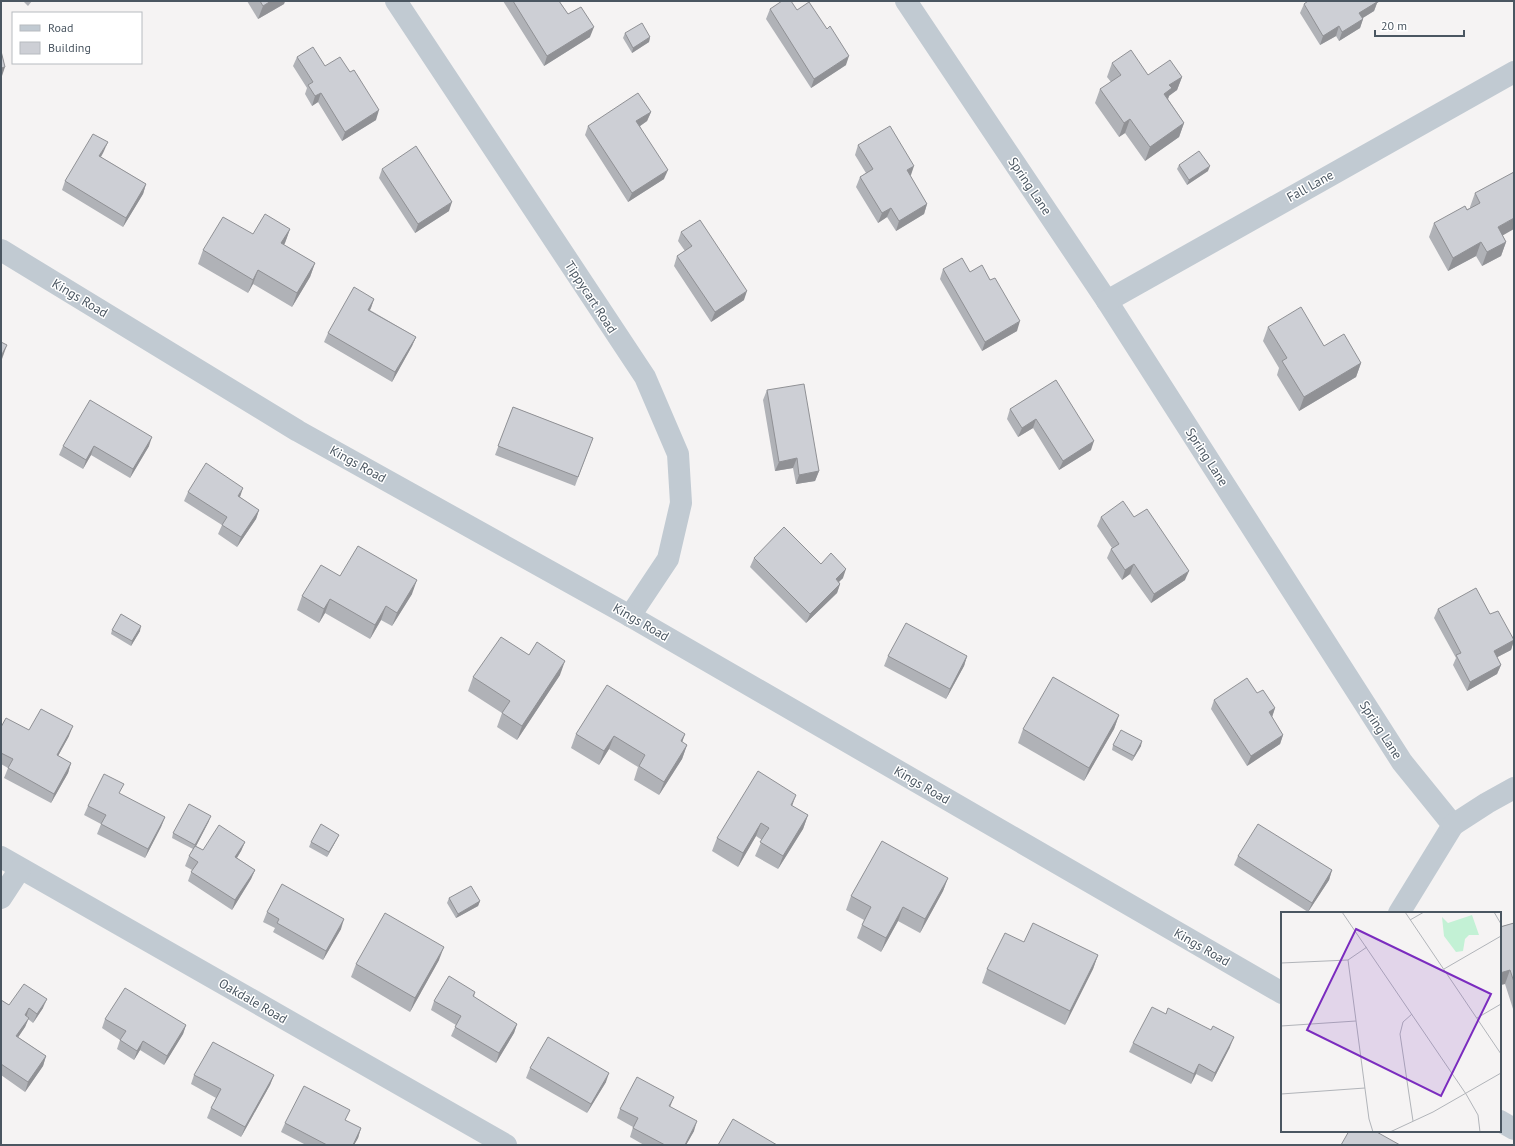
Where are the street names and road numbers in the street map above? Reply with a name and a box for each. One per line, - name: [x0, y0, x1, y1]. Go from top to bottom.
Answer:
- street label: Spring Lane: [1004, 154, 1056, 218]
- street label: Fall Lane: [1284, 166, 1336, 206]
- street label: Tippycart Road: [561, 258, 621, 336]
- street label: Kings Road: [49, 275, 111, 321]
- street label: Spring Lane: [1182, 425, 1232, 489]
- street label: Kings Road: [327, 442, 389, 486]
- street label: Kings Road: [610, 599, 672, 645]
- street label: Spring Lane: [1356, 698, 1406, 762]
- street label: Kings Road: [891, 762, 953, 808]
- street label: Kings Road: [1171, 924, 1233, 970]
- street label: Oakdale Road: [216, 975, 290, 1027]

